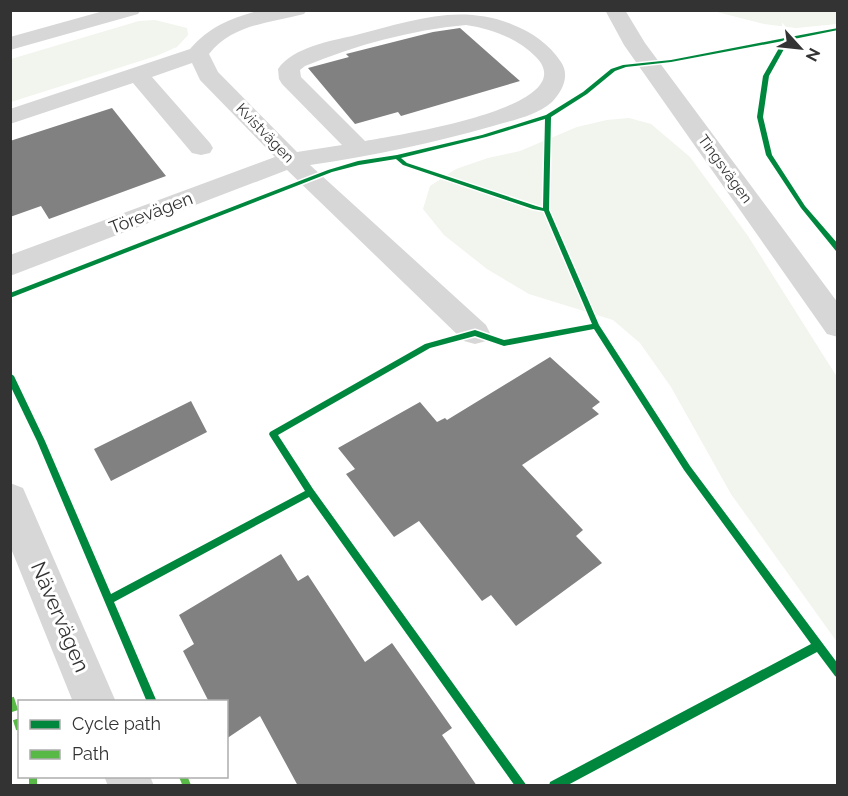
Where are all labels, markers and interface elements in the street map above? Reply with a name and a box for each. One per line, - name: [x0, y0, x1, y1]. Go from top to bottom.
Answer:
- north arrow: [770, 18, 830, 78]
- text: N: [802, 45, 824, 64]
- street label: Kvistvägen: [232, 100, 298, 166]
- street label: Tingsvägen: [694, 131, 756, 207]
- street label: Törevägen: [106, 187, 195, 238]
- street label: Nävervägen: [26, 558, 95, 676]
- legend: [18, 700, 228, 778]
- text: Cycle path: [72, 713, 161, 734]
- text: Path: [72, 743, 109, 764]

